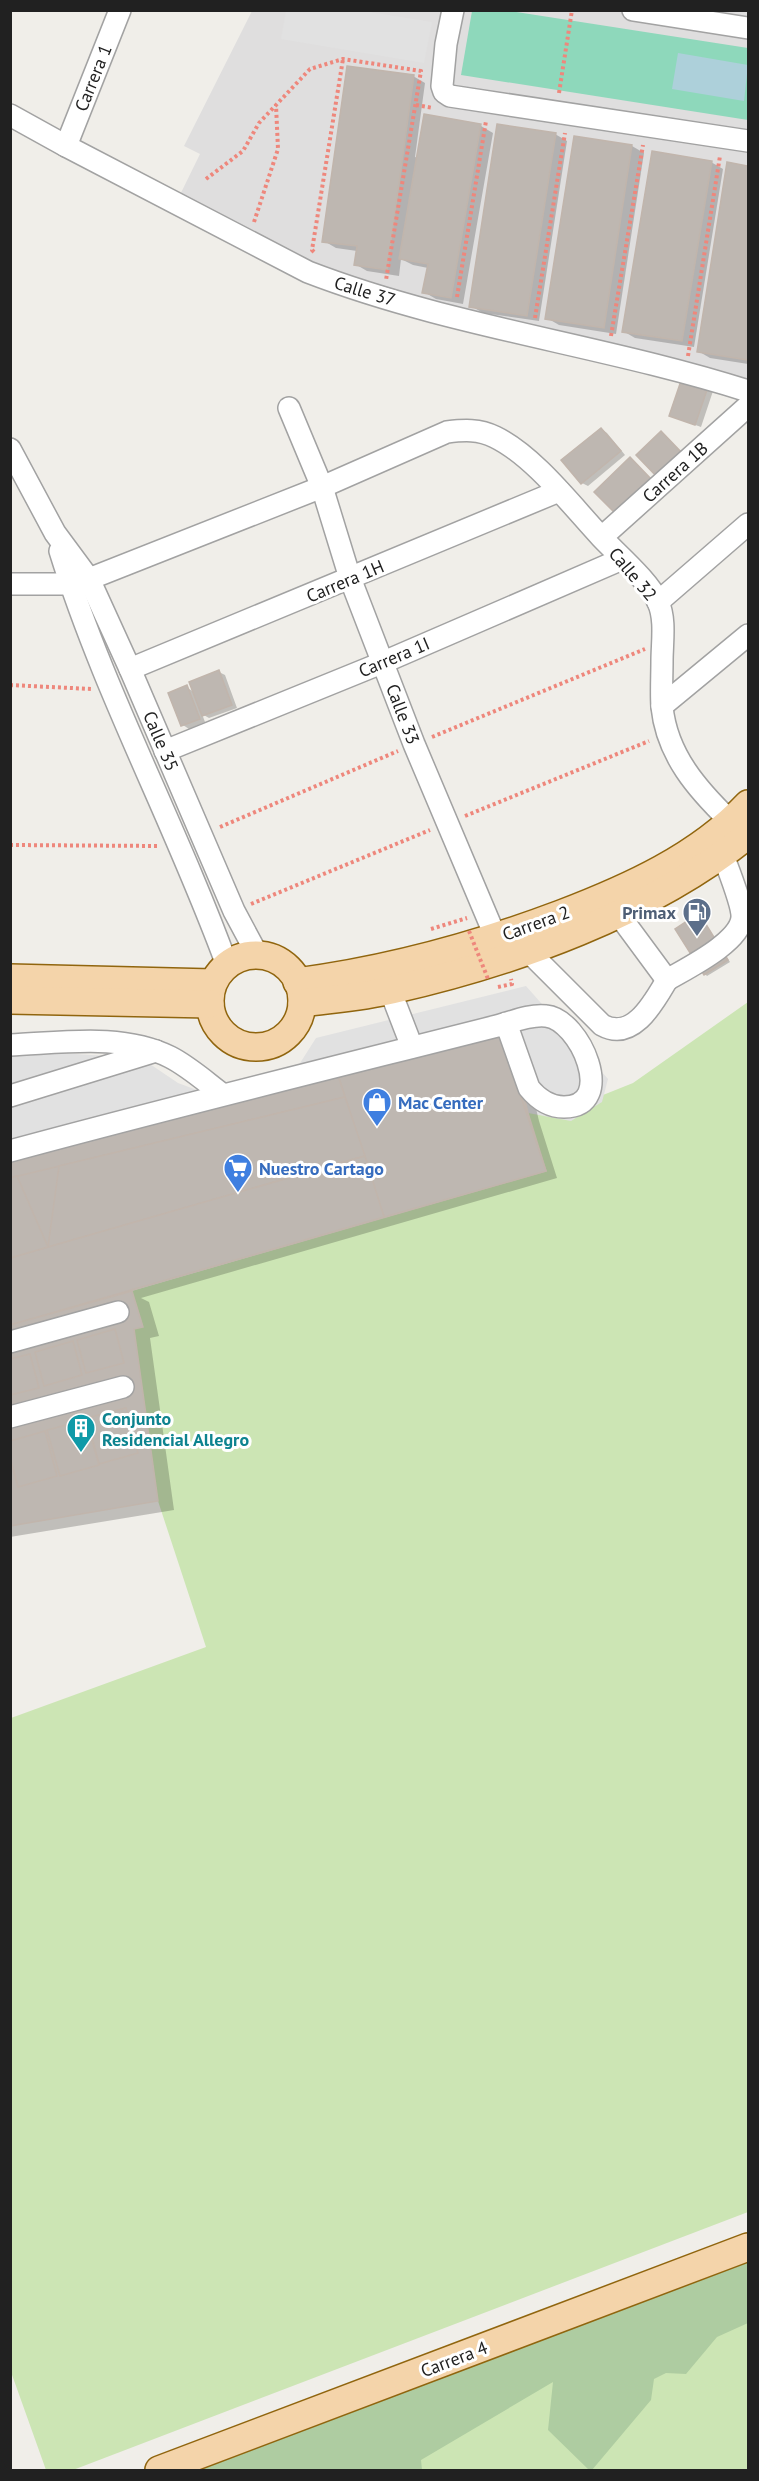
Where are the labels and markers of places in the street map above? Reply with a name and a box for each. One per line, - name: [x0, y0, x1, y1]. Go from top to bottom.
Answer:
- fuel station icon: Primax: [681, 896, 713, 938]
- place label: Primax: [622, 901, 677, 924]
- shop icon: Mac Center: [361, 1086, 393, 1128]
- place label: Mac Center: [398, 1091, 484, 1114]
- supermarket icon: Nuestro Cartago: [222, 1152, 254, 1194]
- place label: Nuestro Cartago: [259, 1157, 384, 1180]
- place label: Conjunto Residencial Allegro: [102, 1407, 249, 1451]
- building icon: Conjunto Residencial Allegro: [65, 1412, 97, 1454]

